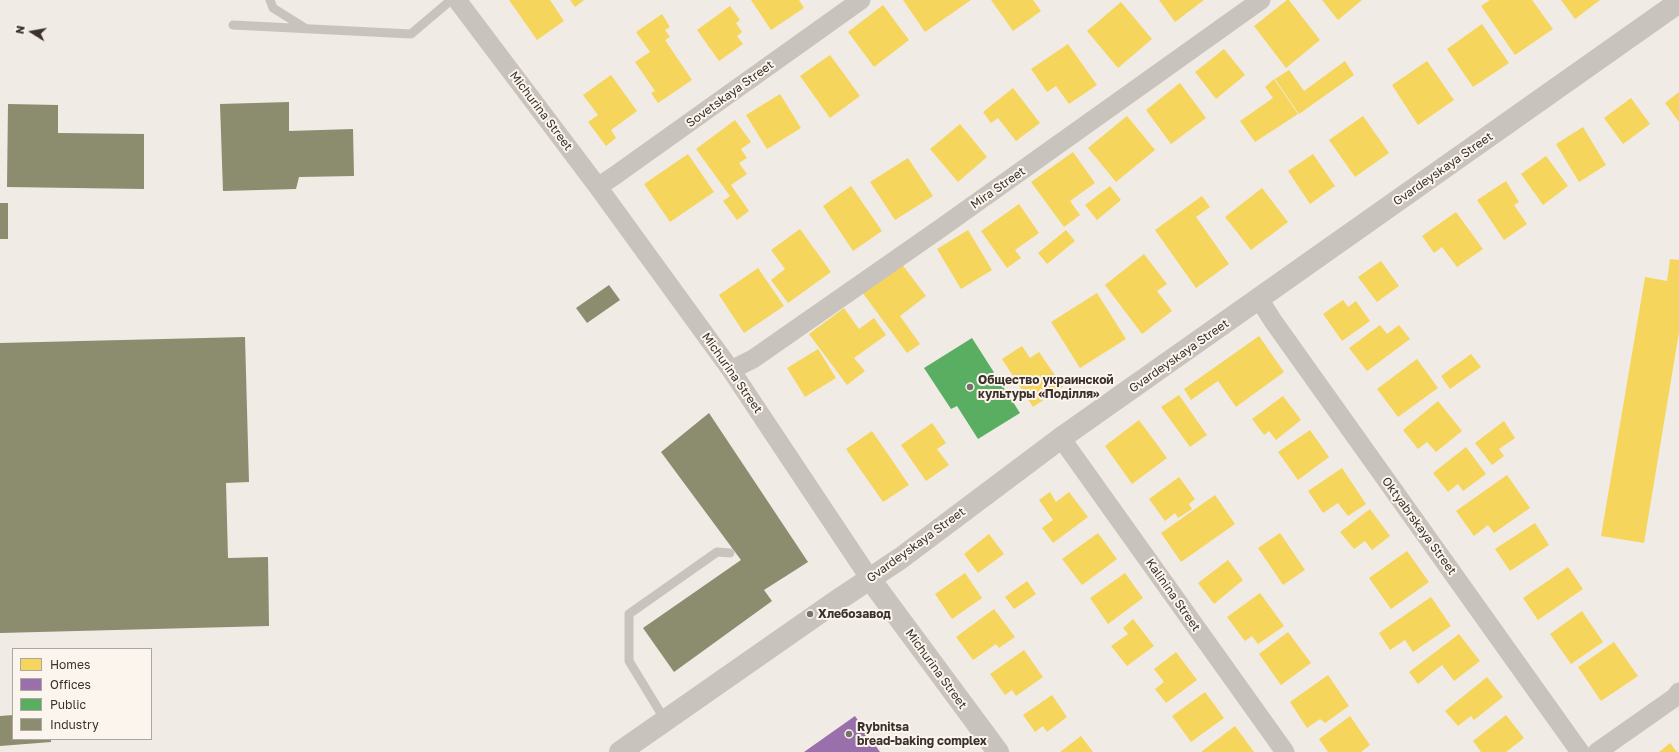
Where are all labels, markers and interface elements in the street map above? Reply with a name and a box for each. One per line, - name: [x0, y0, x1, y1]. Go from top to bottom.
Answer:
- north arrow: [12, 12, 52, 52]
- text: N: [13, 24, 27, 35]
- street label: Sovetskaya Street: [684, 58, 776, 130]
- street label: Michurina Street: [507, 69, 575, 153]
- street label: Gvardeyskaya Street: [1390, 129, 1496, 209]
- street label: Mira Street: [968, 164, 1028, 212]
- street label: Gvardeyskaya Street: [1126, 316, 1232, 396]
- street label: Michurina Street: [699, 330, 765, 416]
- place label: Общество украинской культуры «Поділля»: [978, 373, 1114, 401]
- marker: Общество украинской культуры «Поділля»: [965, 382, 975, 392]
- street label: Oktyabrskaya Street: [1379, 474, 1459, 578]
- street label: Gvardeyskaya Street: [864, 504, 968, 586]
- street label: Kalinina Street: [1143, 556, 1203, 634]
- place label: Хлебозавод: [818, 607, 891, 621]
- marker: Хлебозавод: [805, 609, 815, 619]
- street label: Michurina Street: [902, 626, 970, 712]
- legend: [12, 648, 152, 740]
- text: Homes: [50, 657, 90, 672]
- text: Offices: [50, 677, 91, 692]
- text: Public: [50, 697, 86, 712]
- text: Industry: [50, 717, 99, 732]
- place label: Rybnitsa bread-baking complex: [857, 720, 987, 748]
- marker: Rybnitsa bread-baking complex: [844, 729, 854, 739]

